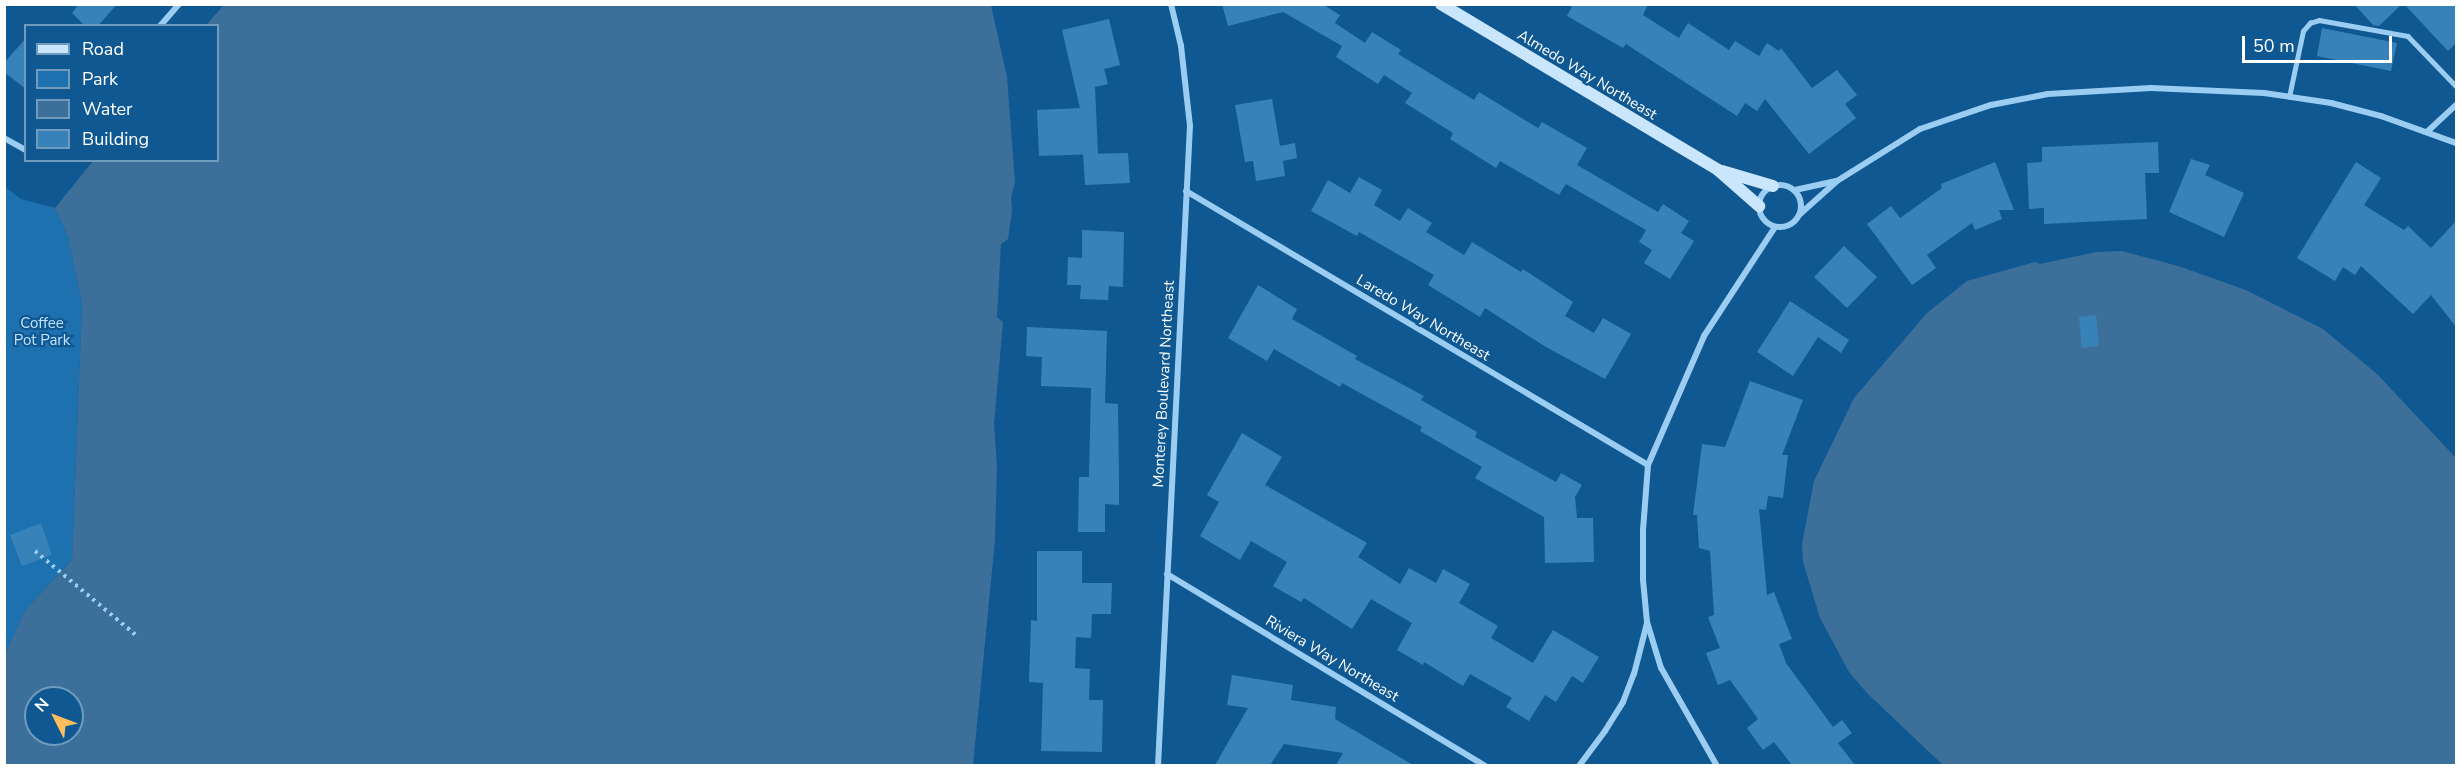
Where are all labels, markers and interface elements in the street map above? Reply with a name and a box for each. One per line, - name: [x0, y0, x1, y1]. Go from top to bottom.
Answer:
- legend: [24, 24, 219, 162]
- scale bar: [2245, 24, 2395, 62]
- street label: Almedo Way Northeast: [1514, 26, 1660, 124]
- text: 50 m: [2253, 34, 2295, 58]
- text: Road: [82, 37, 124, 61]
- text: Park: [82, 67, 118, 91]
- text: Water: [82, 97, 133, 121]
- text: Building: [82, 127, 149, 151]
- street label: Laredo Way Northeast: [1353, 271, 1493, 365]
- street label: Monterey Boulevard Northeast: [1150, 280, 1178, 488]
- park label: Coffee Pot Park: [14, 314, 70, 349]
- street label: Riviera Way Northeast: [1262, 612, 1402, 706]
- north arrow: [24, 686, 84, 746]
- text: N: [30, 693, 54, 717]

